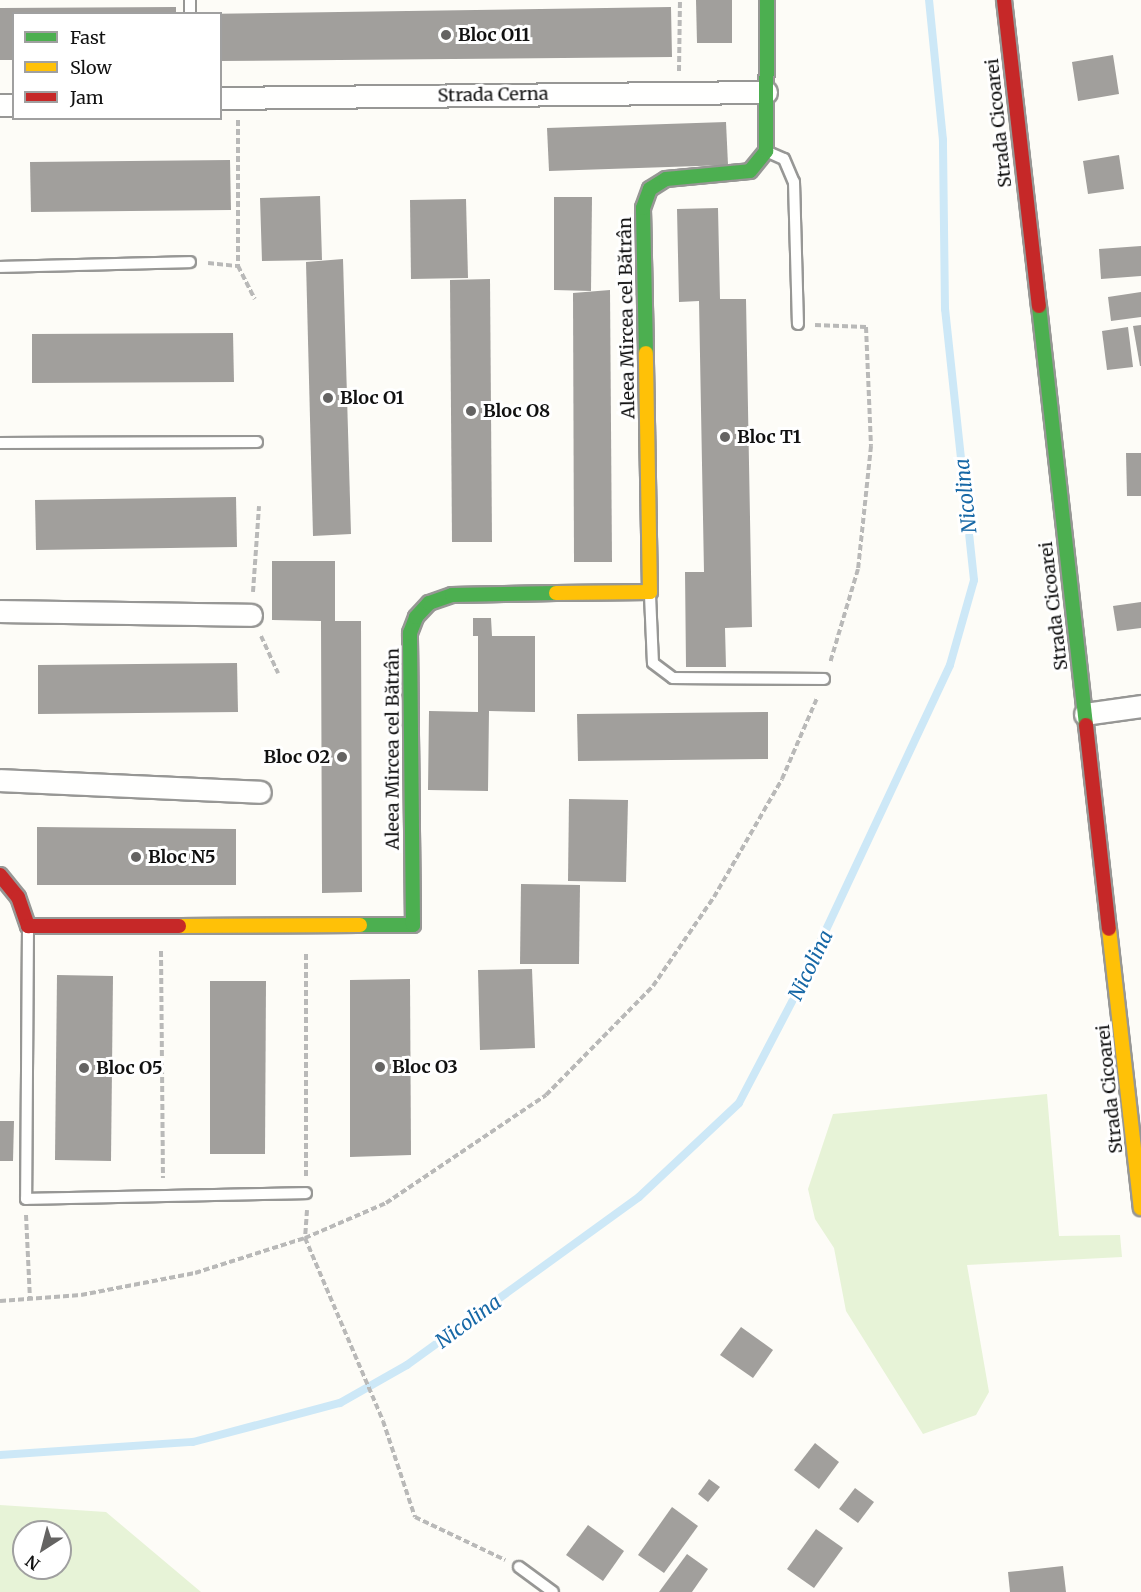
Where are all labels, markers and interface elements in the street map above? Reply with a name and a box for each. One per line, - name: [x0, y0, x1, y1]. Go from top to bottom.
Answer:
- legend: [12, 12, 222, 120]
- place label: Bloc O11: [458, 24, 530, 46]
- text: Fast: [70, 26, 106, 49]
- marker: Bloc O11: [439, 28, 453, 42]
- text: Slow: [70, 56, 112, 79]
- street label: Strada Cicoarei: [981, 57, 1017, 189]
- street label: Strada Cerna: [437, 83, 549, 107]
- text: Jam: [70, 86, 104, 109]
- street label: Aleea Mircea cel Bătrân: [614, 217, 640, 419]
- place label: Bloc O1: [340, 387, 404, 409]
- marker: Bloc O1: [321, 391, 335, 405]
- place label: Bloc O8: [483, 400, 550, 422]
- marker: Bloc O8: [464, 404, 478, 418]
- place label: Bloc T1: [737, 426, 801, 448]
- marker: Bloc T1: [718, 430, 732, 444]
- water label: Nicolina: [949, 457, 981, 535]
- street label: Strada Cicoarei: [1035, 540, 1073, 672]
- street label: Aleea Mircea cel Bătrân: [382, 648, 404, 850]
- place label: Bloc O2: [264, 746, 330, 768]
- marker: Bloc O2: [335, 750, 349, 764]
- place label: Bloc N5: [148, 846, 216, 868]
- marker: Bloc N5: [129, 850, 143, 864]
- water label: Nicolina: [783, 926, 837, 1004]
- street label: Strada Cicoarei: [1092, 1023, 1128, 1155]
- place label: Bloc O3: [392, 1056, 458, 1078]
- place label: Bloc O5: [96, 1057, 163, 1079]
- marker: Bloc O3: [373, 1060, 387, 1074]
- marker: Bloc O5: [77, 1061, 91, 1075]
- water label: Nicolina: [431, 1289, 505, 1353]
- north arrow: [12, 1520, 72, 1580]
- text: N: [22, 1551, 44, 1575]

